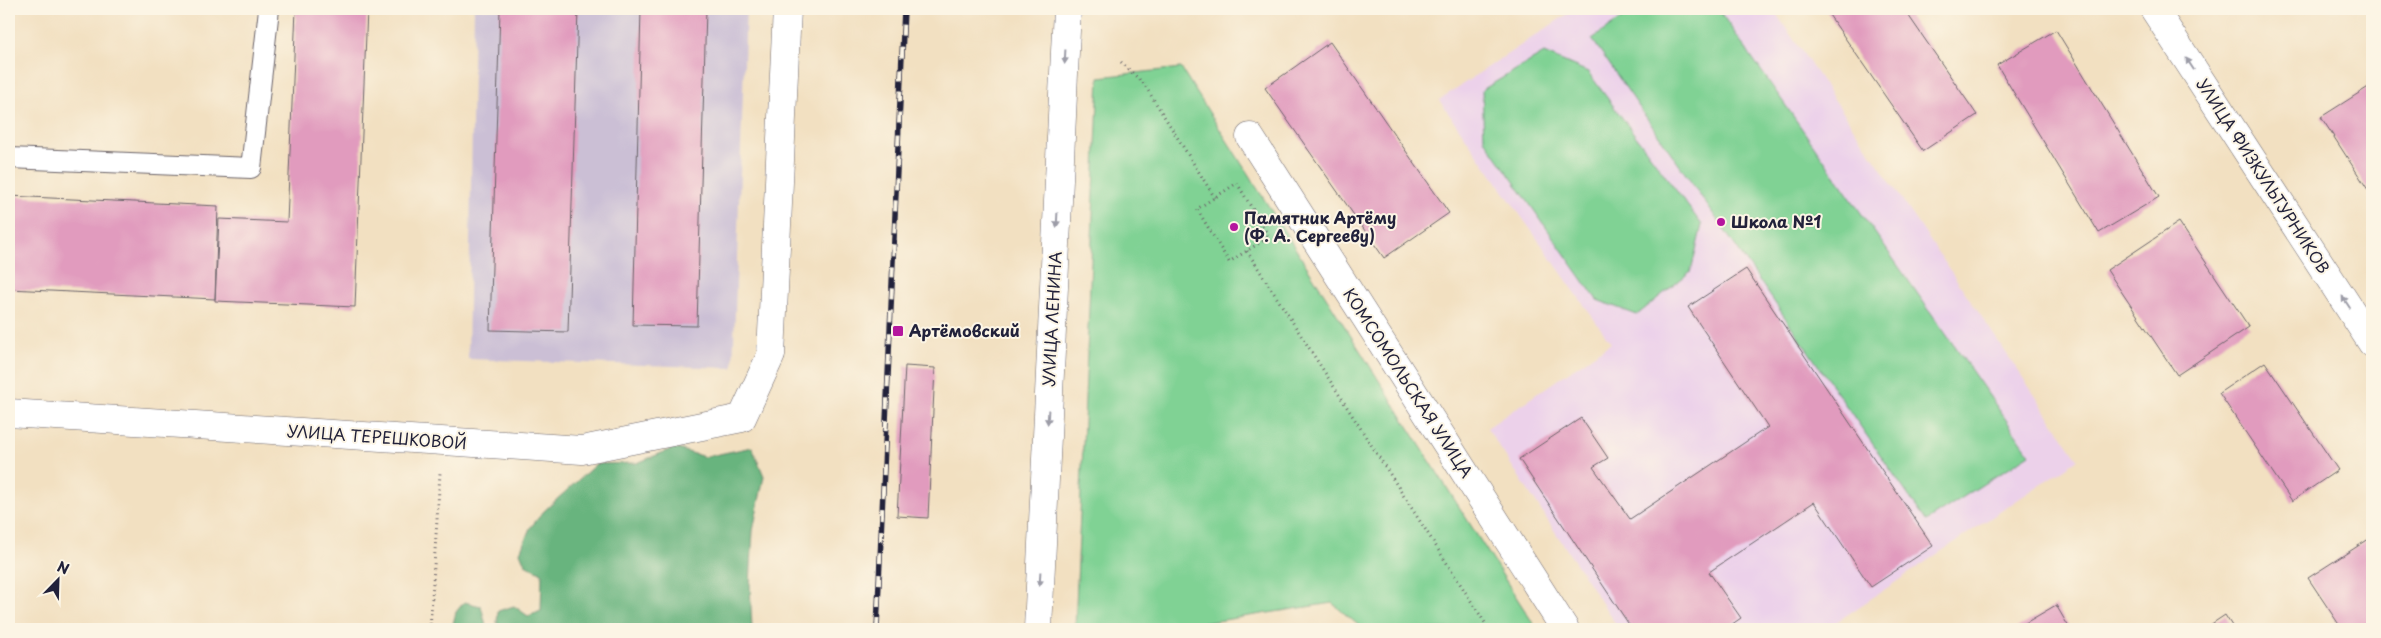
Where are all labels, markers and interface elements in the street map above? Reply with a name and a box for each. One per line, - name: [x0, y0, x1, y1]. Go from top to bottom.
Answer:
- one-way arrow: [1060, 50, 1068, 66]
- one-way arrow: [2185, 57, 2194, 70]
- street label: УЛИЦА ФИЗКУЛЬТУРНИКОВ: [2192, 73, 2336, 278]
- place label: Памятник Артёму (Ф. А. Сергееву): [1244, 205, 1396, 247]
- place label: Школа №1: [1731, 209, 1821, 233]
- one-way arrow: [1053, 212, 1061, 228]
- marker: Школа №1: [1715, 216, 1727, 228]
- marker: Памятник Артёму (Ф. А. Сергееву): [1228, 221, 1240, 233]
- street label: УЛИЦА ЛЕНИНА: [1035, 251, 1067, 387]
- street label: КОМСОМОЛЬСКАЯ УЛИЦА: [1338, 283, 1479, 482]
- one-way arrow: [2341, 296, 2350, 309]
- place label: Артёмовский: [909, 318, 1020, 342]
- marker: Артёмовский: [891, 324, 905, 338]
- one-way arrow: [1043, 409, 1051, 425]
- street label: УЛИЦА ТЕРЕШКОВОЙ: [286, 418, 468, 454]
- north arrow: [32, 556, 82, 606]
- text: N: [54, 556, 72, 579]
- one-way arrow: [1036, 572, 1044, 588]

